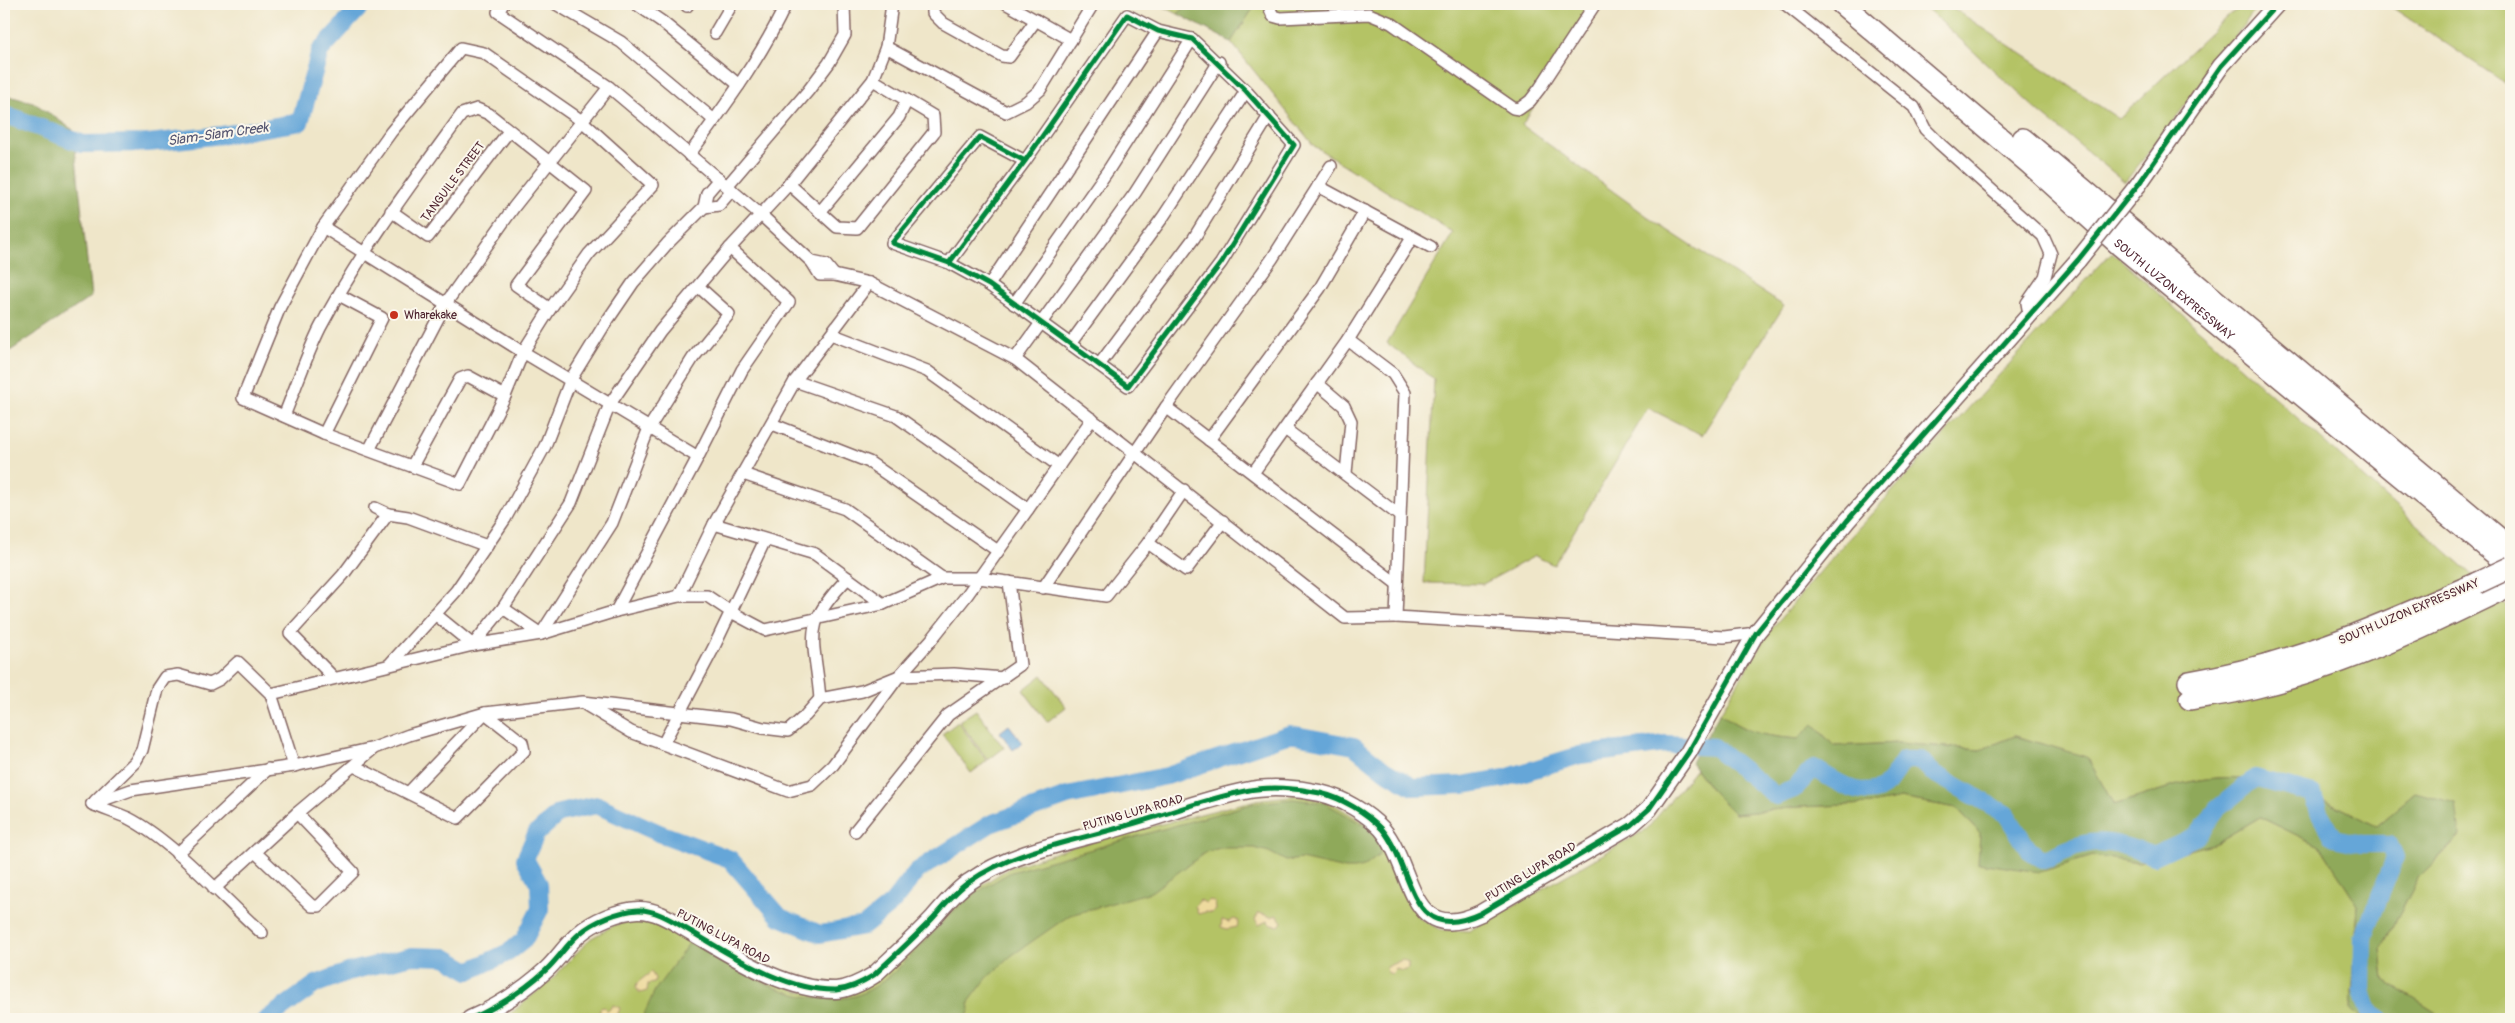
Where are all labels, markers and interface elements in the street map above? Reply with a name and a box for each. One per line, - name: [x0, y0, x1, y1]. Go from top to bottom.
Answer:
- water label: Siam-Siam Creek: [167, 118, 270, 149]
- street label: TANGUILE STREET: [418, 139, 488, 225]
- street label: SOUTH LUZON EXPRESSWAY: [2111, 236, 2237, 344]
- place label: Wharekake: [404, 308, 457, 323]
- marker: Wharekake: [388, 309, 400, 321]
- street label: SOUTH LUZON EXPRESSWAY: [2336, 575, 2482, 649]
- street label: PUTING LUPA ROAD: [1081, 791, 1185, 834]
- street label: PUTING LUPA ROAD: [1483, 839, 1580, 905]
- street label: PUTING LUPA ROAD: [674, 906, 773, 968]

